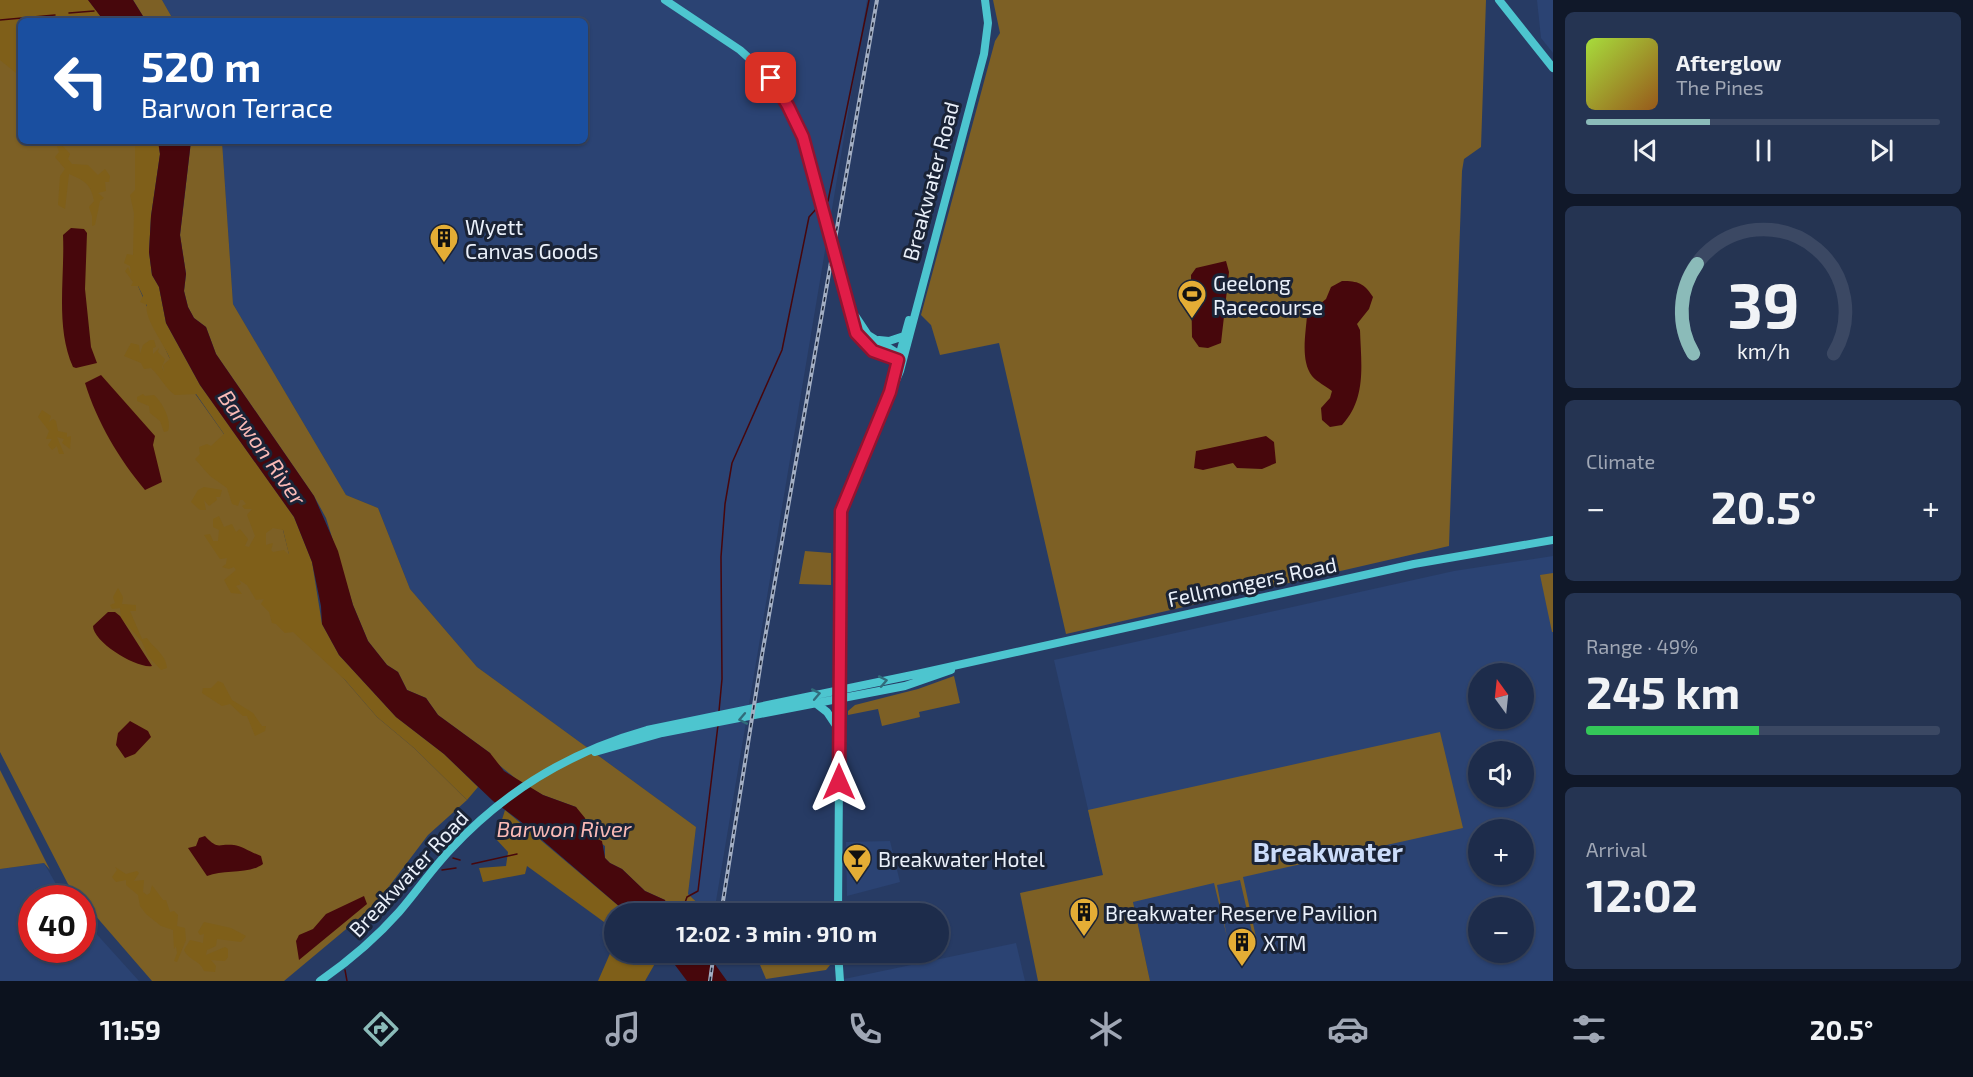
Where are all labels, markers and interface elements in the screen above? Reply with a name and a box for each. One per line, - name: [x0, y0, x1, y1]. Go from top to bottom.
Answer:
- text: 520 m: [141, 40, 261, 90]
- icon: left: [42, 42, 120, 120]
- text: Afterglow: [1676, 49, 1781, 75]
- pin: [745, 52, 796, 103]
- icon: arrive: [754, 61, 787, 94]
- text: The Pines: [1676, 75, 1764, 99]
- text: Barwon Terrace: [141, 91, 333, 123]
- street label: Breakwater Road: [897, 99, 963, 263]
- icon: previous: [1629, 134, 1662, 167]
- icon: pause: [1747, 134, 1780, 167]
- icon: next: [1865, 134, 1898, 167]
- place label: Wyett Canvas Goods: [465, 214, 598, 263]
- building icon: Wyett Canvas Goods: [428, 222, 460, 264]
- text: 39: [1727, 266, 1799, 341]
- place label: Geelong Racecourse: [1213, 270, 1323, 319]
- sports icon: Geelong Racecourse: [1176, 278, 1208, 320]
- text: km/h: [1736, 338, 1790, 363]
- water label: Barwon River: [214, 384, 313, 511]
- text: Climate: [1586, 449, 1655, 473]
- text: 20.5°: [1711, 479, 1816, 533]
- text: −: [1586, 487, 1605, 527]
- text: +: [1922, 487, 1940, 527]
- street label: Fellmongers Road: [1165, 551, 1339, 611]
- text: Range · 49%: [1586, 634, 1698, 658]
- north arrow: [1468, 663, 1534, 729]
- map controls: [1468, 663, 1534, 963]
- text: 245 km: [1586, 664, 1740, 718]
- one-way arrow: [878, 675, 888, 688]
- one-way arrow: [811, 688, 821, 701]
- one-way arrow: [739, 712, 749, 725]
- button: sound: [1468, 741, 1534, 807]
- position arrow: [807, 750, 871, 814]
- street label: Breakwater Road: [343, 805, 473, 941]
- water label: Barwon River: [497, 815, 633, 841]
- button: +: [1468, 819, 1534, 885]
- district label: Breakwater: [1253, 835, 1404, 867]
- text: Arrival: [1586, 837, 1647, 861]
- bar icon: Breakwater Hotel: [841, 842, 873, 884]
- place label: Breakwater Hotel: [878, 846, 1046, 871]
- text: 12:02: [1586, 867, 1698, 921]
- speed limit sign: 40: [18, 885, 96, 963]
- building icon: Breakwater Reserve Pavilion: [1068, 896, 1100, 938]
- button: −: [1468, 897, 1534, 963]
- place label: Breakwater Reserve Pavilion: [1105, 900, 1378, 925]
- text: 12:02 · 3 min · 910 m: [676, 920, 877, 946]
- building icon: XTM: [1226, 926, 1258, 968]
- place label: XTM: [1263, 930, 1306, 955]
- icon: directions: [360, 1008, 402, 1050]
- icon: music: [602, 1008, 644, 1050]
- icon: phone: [844, 1008, 886, 1050]
- icon: climate: [1085, 1008, 1127, 1050]
- icon: car: [1327, 1008, 1369, 1050]
- icon: filters: [1568, 1008, 1610, 1050]
- text: 11:59: [100, 1013, 161, 1045]
- text: 20.5°: [1810, 1013, 1873, 1045]

